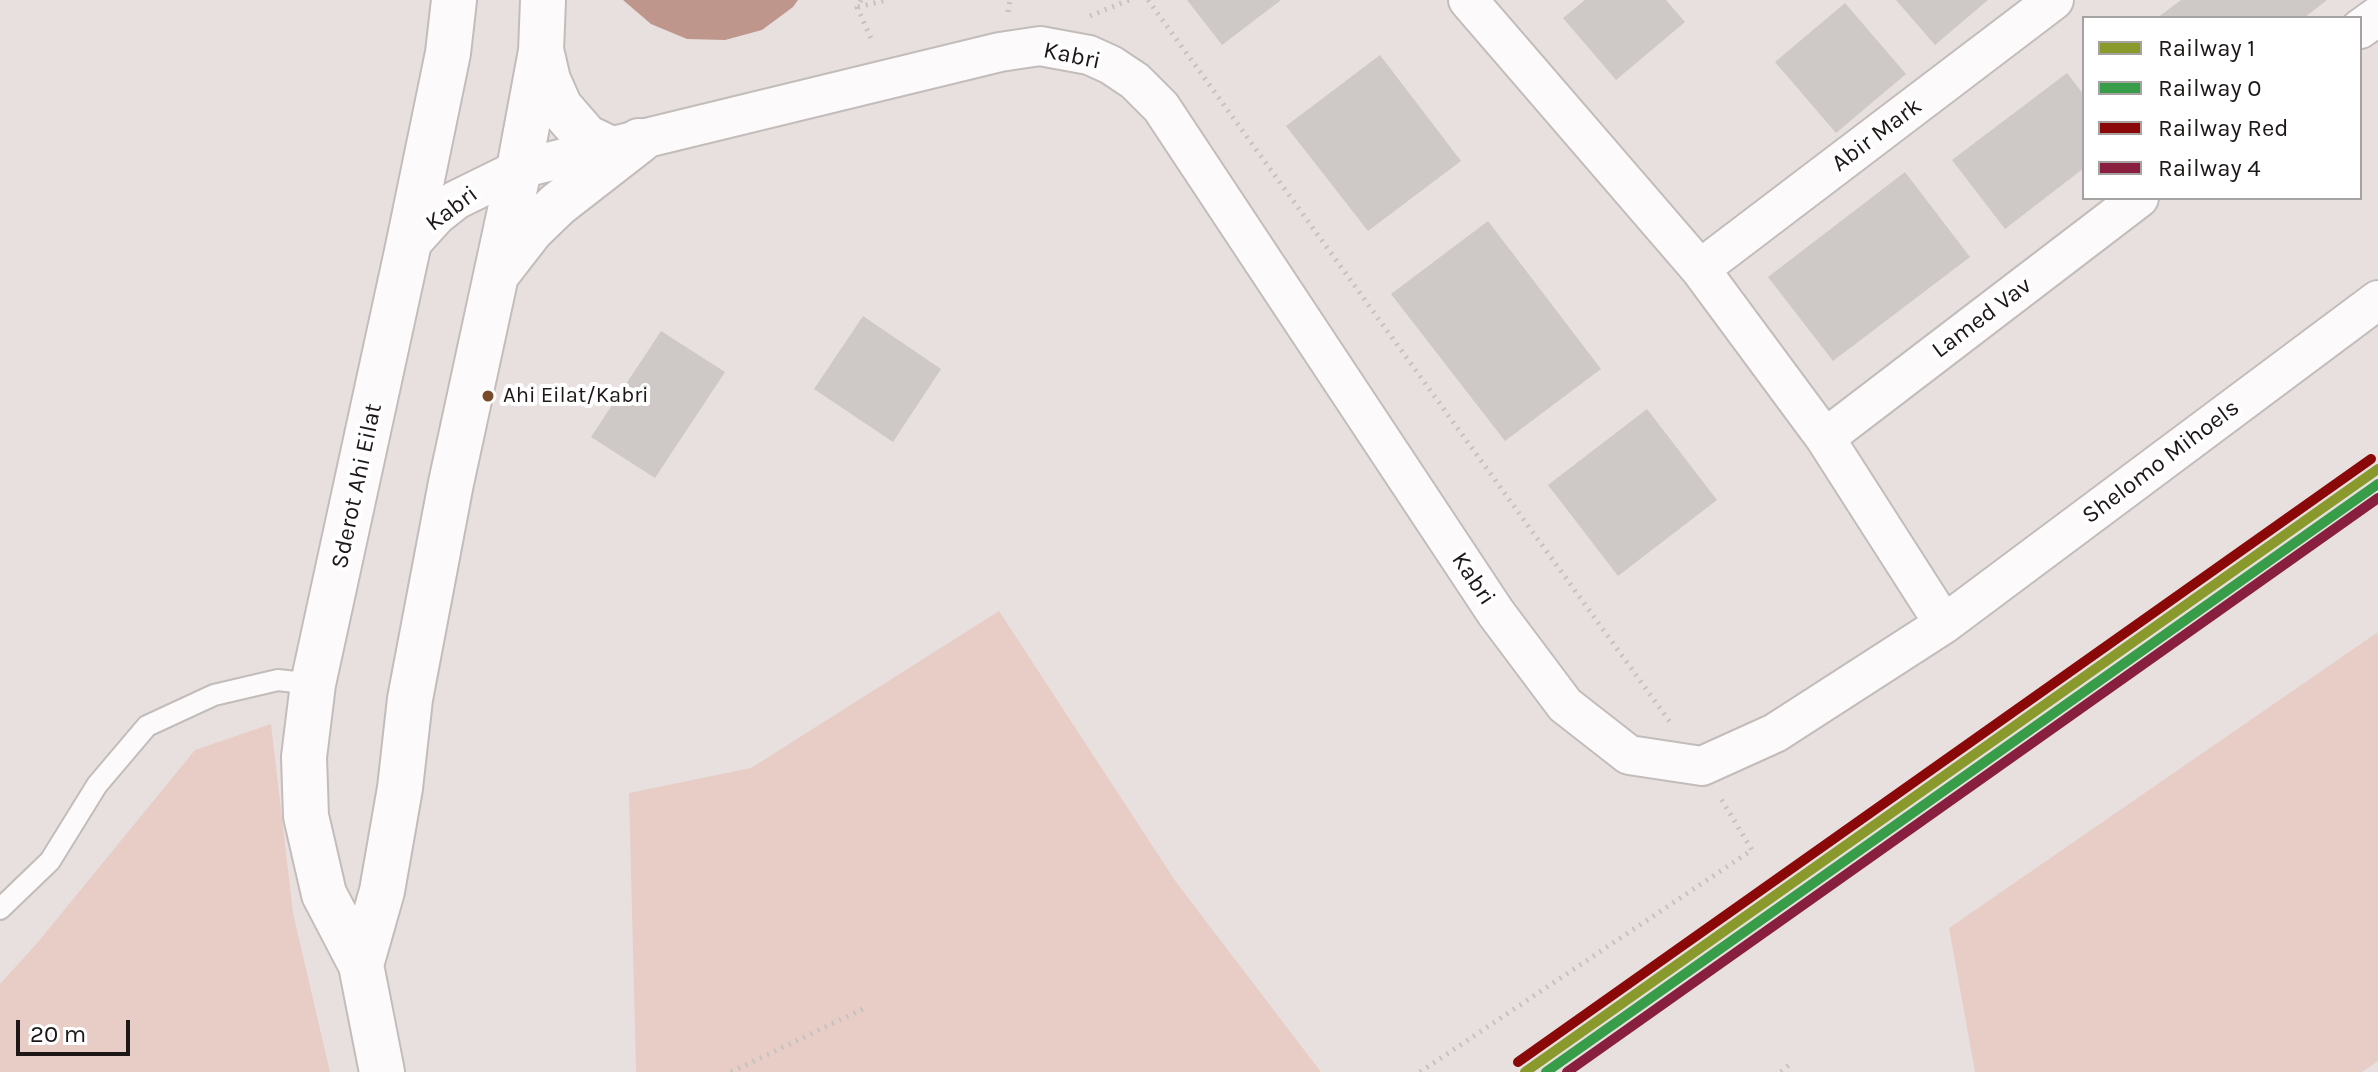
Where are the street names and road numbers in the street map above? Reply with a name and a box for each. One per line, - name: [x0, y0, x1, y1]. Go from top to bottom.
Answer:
- street label: Kabri: [1041, 36, 1103, 76]
- street label: Abir Mark: [1826, 92, 1928, 178]
- street label: Kabri: [420, 180, 484, 238]
- street label: Lamed Vav: [1927, 271, 2037, 365]
- street label: Shelomo Mihoels: [2077, 394, 2245, 530]
- street label: Sderot Ahi Eilat: [325, 401, 389, 571]
- street label: Kabri: [1445, 547, 1501, 611]

